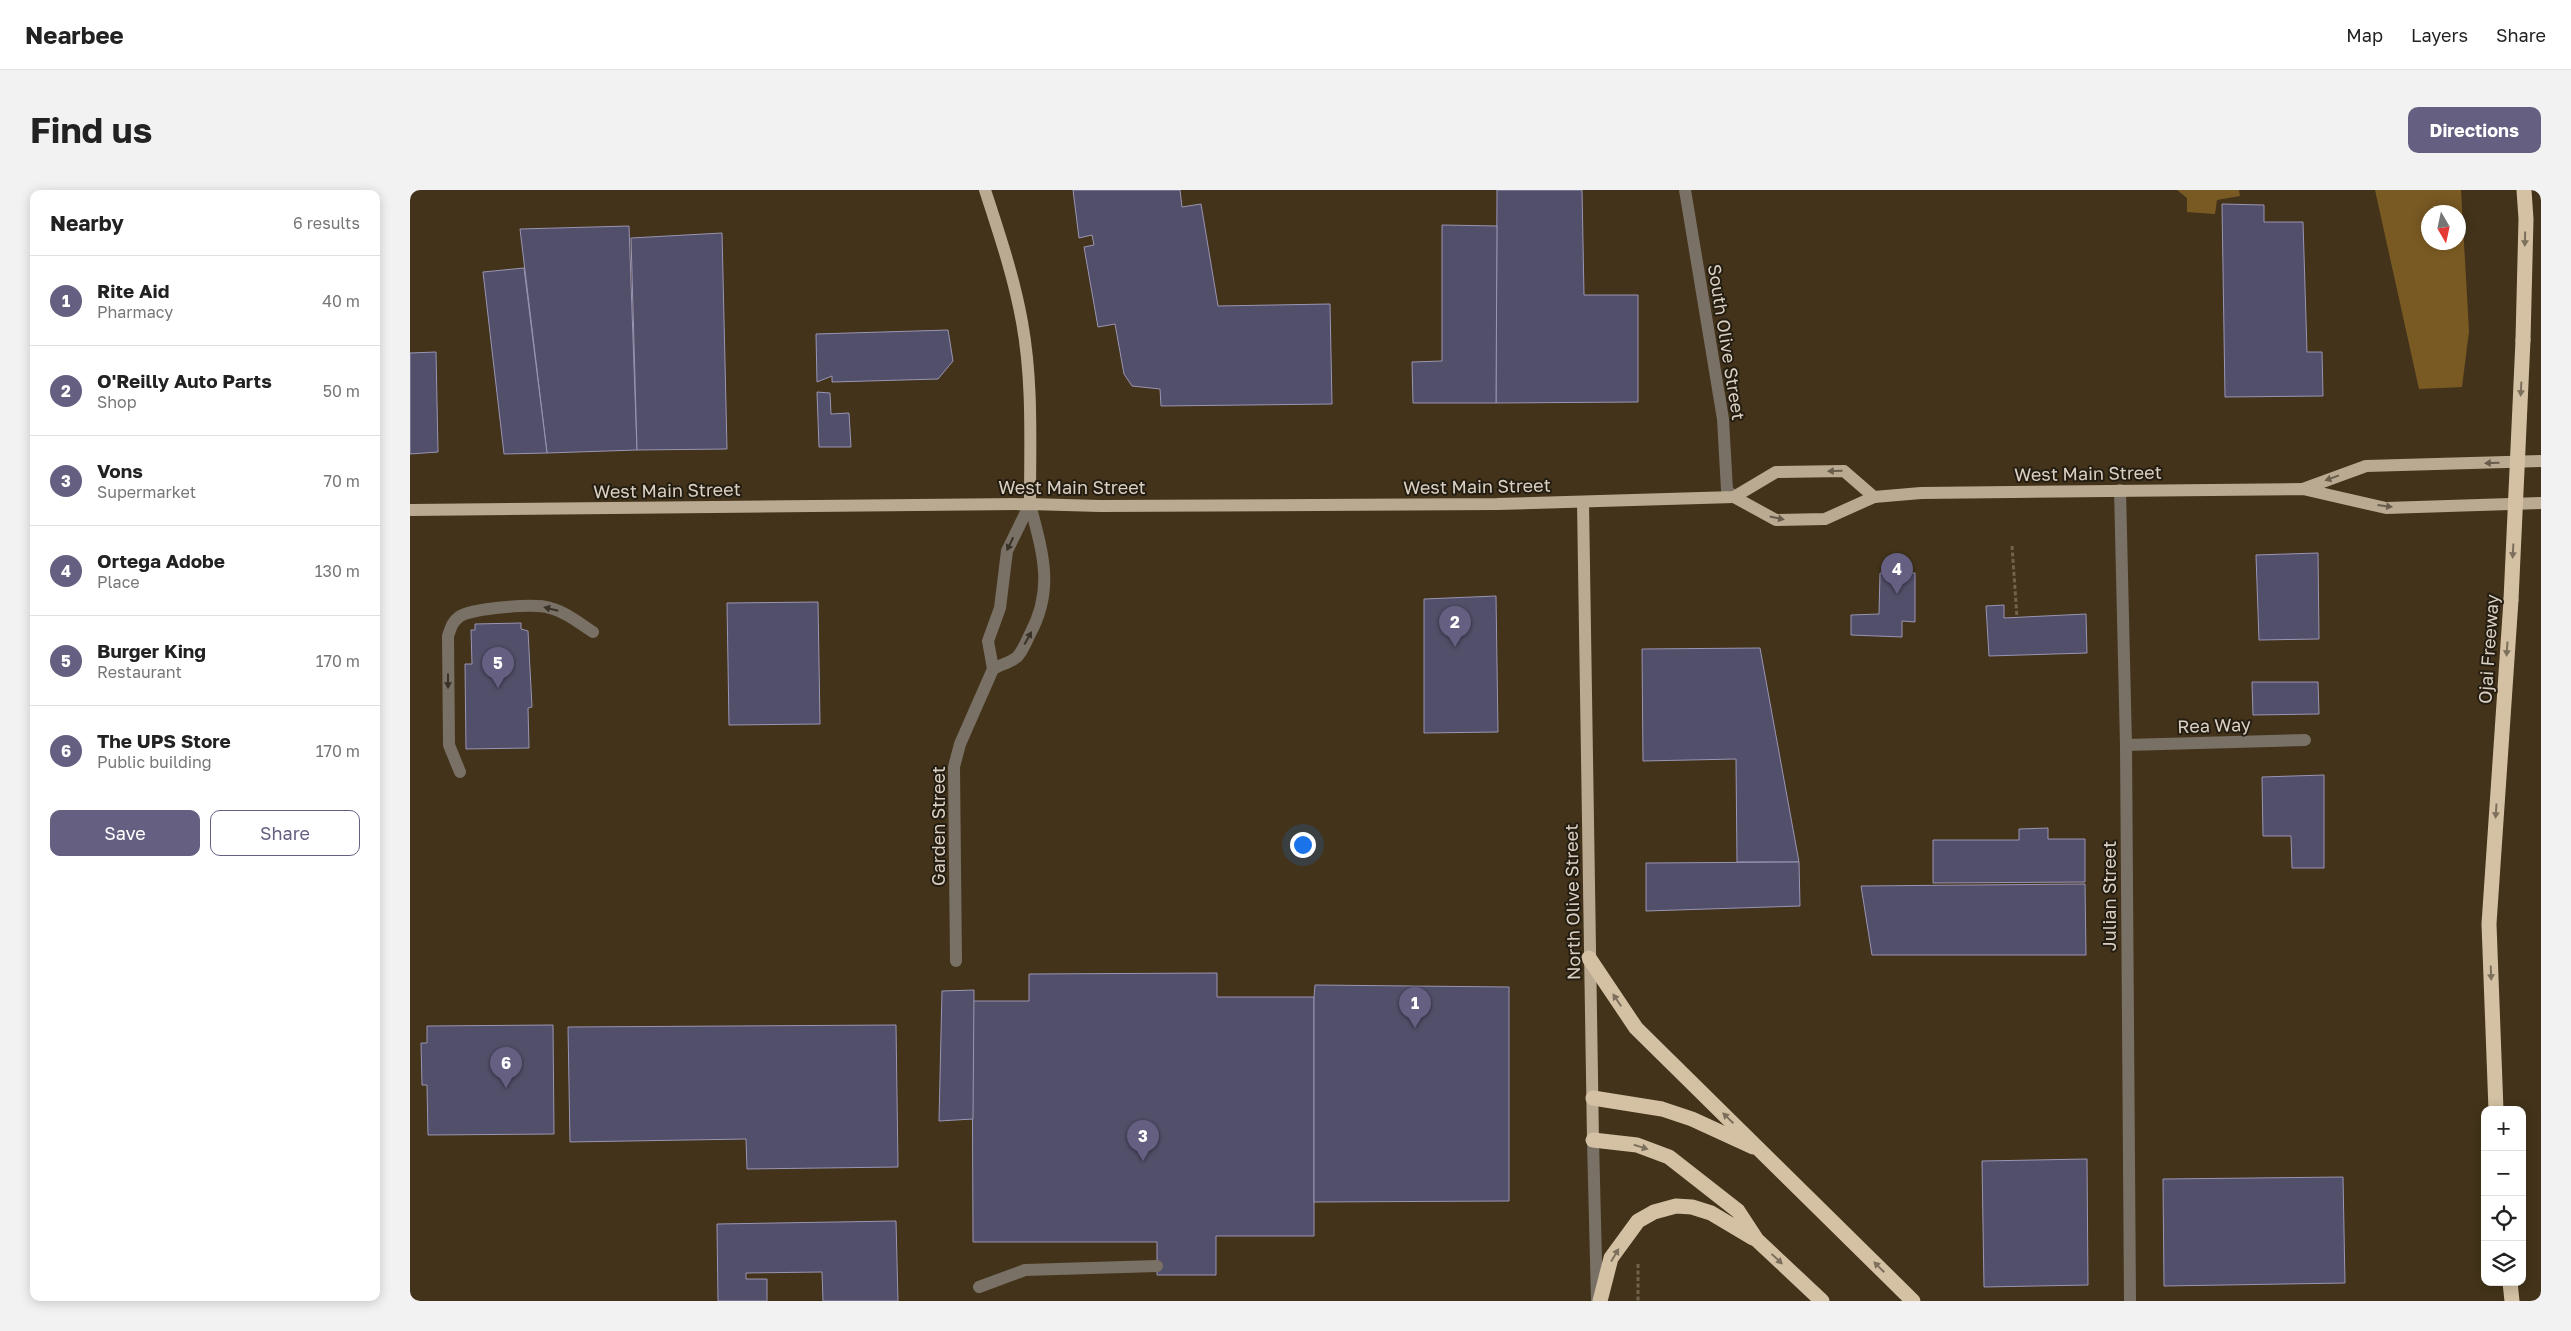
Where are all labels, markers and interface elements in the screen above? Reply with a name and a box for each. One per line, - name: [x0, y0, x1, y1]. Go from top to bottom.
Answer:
- text: Nearbee: [25, 20, 124, 49]
- text: Map: [2346, 24, 2383, 46]
- text: Layers: [2411, 24, 2468, 46]
- text: Share: [2496, 24, 2546, 46]
- button: Directions: [2408, 107, 2541, 153]
- text: Find us: [30, 109, 152, 151]
- north arrow: [2421, 205, 2466, 250]
- text: Nearby: [50, 210, 124, 236]
- text: 6 results: [293, 213, 360, 233]
- one-way arrow: [2521, 231, 2529, 247]
- street label: South Olive Street: [1704, 262, 1750, 422]
- text: Rite Aid: [97, 279, 169, 302]
- text: 1: [62, 291, 70, 311]
- text: 40 m: [322, 291, 360, 311]
- text: Pharmacy: [97, 302, 173, 322]
- text: O'Reilly Auto Parts: [97, 369, 272, 392]
- text: 2: [61, 381, 71, 401]
- text: 50 m: [323, 381, 360, 401]
- one-way arrow: [2516, 381, 2524, 397]
- text: Shop: [97, 392, 137, 412]
- text: Vons: [97, 459, 143, 482]
- one-way arrow: [2484, 459, 2500, 467]
- street label: West Main Street: [2014, 461, 2162, 485]
- one-way arrow: [1827, 467, 1843, 475]
- text: 3: [61, 471, 71, 491]
- text: 70 m: [323, 471, 360, 491]
- street label: West Main Street: [1403, 474, 1551, 498]
- one-way arrow: [2324, 474, 2339, 482]
- street label: West Main Street: [998, 476, 1146, 498]
- street label: West Main Street: [593, 478, 741, 502]
- text: Supermarket: [97, 482, 196, 502]
- one-way arrow: [2377, 502, 2393, 510]
- one-way arrow: [1769, 514, 1785, 522]
- one-way arrow: [1006, 537, 1014, 551]
- one-way arrow: [2509, 543, 2517, 559]
- text: Ortega Adobe: [97, 549, 225, 572]
- pin: 4: [1881, 553, 1913, 594]
- text: 4: [61, 561, 71, 581]
- text: 130 m: [315, 561, 360, 581]
- text: Place: [97, 572, 140, 592]
- street label: Ojai Freeway: [2473, 593, 2503, 705]
- one-way arrow: [543, 605, 559, 613]
- pin: 2: [1439, 606, 1471, 647]
- one-way arrow: [1024, 631, 1032, 645]
- text: Burger King: [97, 639, 206, 662]
- one-way arrow: [2503, 641, 2511, 657]
- pin: 5: [482, 647, 514, 688]
- text: 5: [61, 651, 71, 671]
- text: 170 m: [316, 651, 360, 671]
- text: Restaurant: [97, 662, 182, 682]
- one-way arrow: [444, 674, 452, 690]
- street label: Rea Way: [2177, 713, 2251, 737]
- text: The UPS Store: [97, 729, 231, 752]
- text: 6: [61, 741, 71, 761]
- text: 170 m: [316, 741, 360, 761]
- text: Public building: [97, 752, 212, 772]
- street label: Garden Street: [927, 766, 949, 886]
- one-way arrow: [2492, 803, 2500, 819]
- button: Save: [50, 810, 200, 856]
- button: Share: [210, 810, 360, 856]
- street label: North Olive Street: [1560, 824, 1584, 980]
- your location: [1290, 832, 1316, 858]
- street label: Julian Street: [2098, 841, 2120, 951]
- one-way arrow: [2487, 965, 2495, 981]
- pin: 1: [1399, 987, 1431, 1028]
- one-way arrow: [1612, 993, 1622, 1007]
- pin: 6: [490, 1047, 522, 1088]
- map controls: [2481, 1106, 2526, 1286]
- button: +: [2481, 1106, 2526, 1151]
- one-way arrow: [1723, 1112, 1735, 1124]
- pin: 3: [1127, 1120, 1159, 1161]
- one-way arrow: [1633, 1144, 1648, 1151]
- button: −: [2481, 1151, 2526, 1196]
- button: locate: [2481, 1196, 2526, 1241]
- button: layers: [2481, 1241, 2526, 1286]
- one-way arrow: [1610, 1248, 1619, 1262]
- one-way arrow: [1771, 1253, 1783, 1265]
- one-way arrow: [1873, 1261, 1885, 1273]

